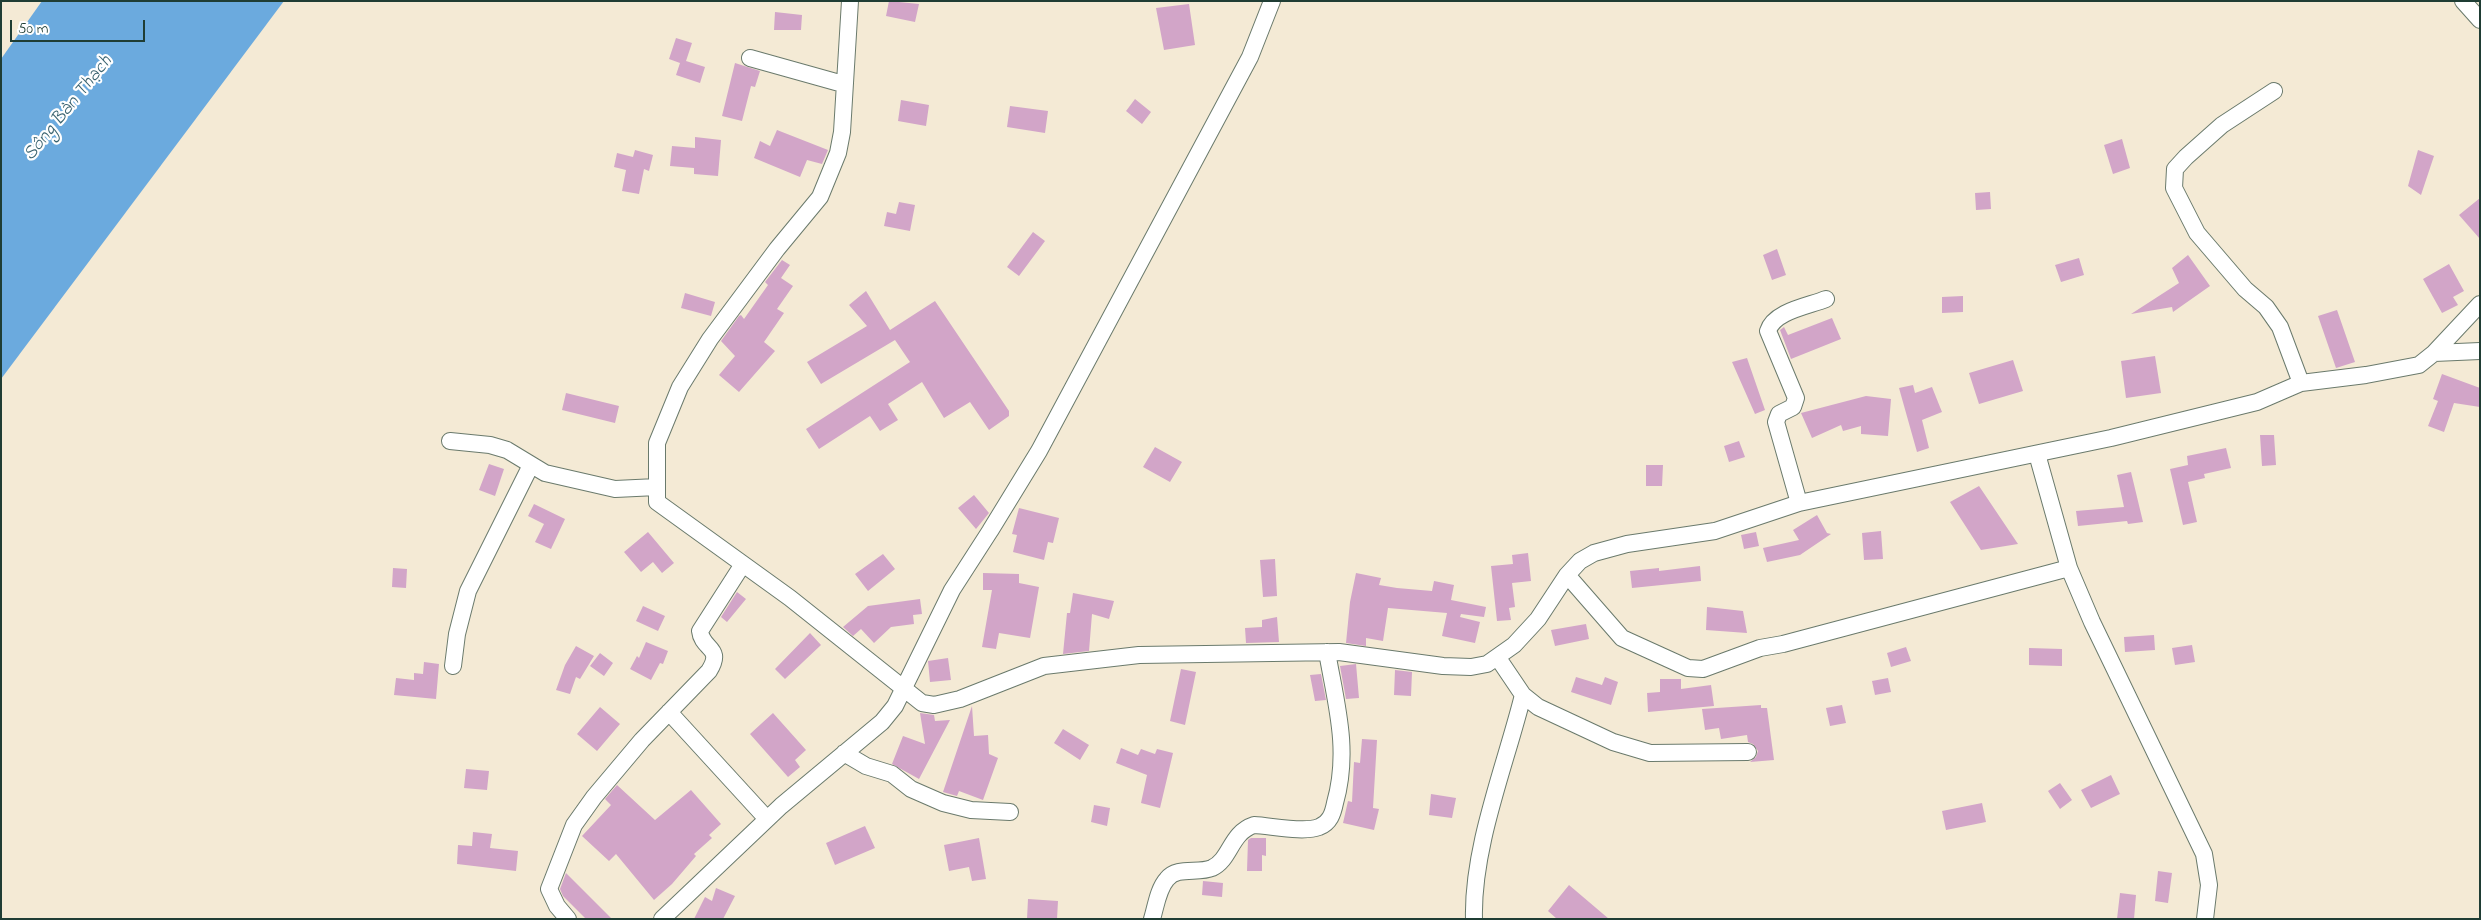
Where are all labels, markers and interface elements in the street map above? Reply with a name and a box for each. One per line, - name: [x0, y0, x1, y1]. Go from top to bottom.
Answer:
- scale bar: [12, 10, 148, 42]
- text: 50 m: [18, 18, 48, 40]
- water label: Sông Bàn Thạch: [20, 52, 118, 166]

